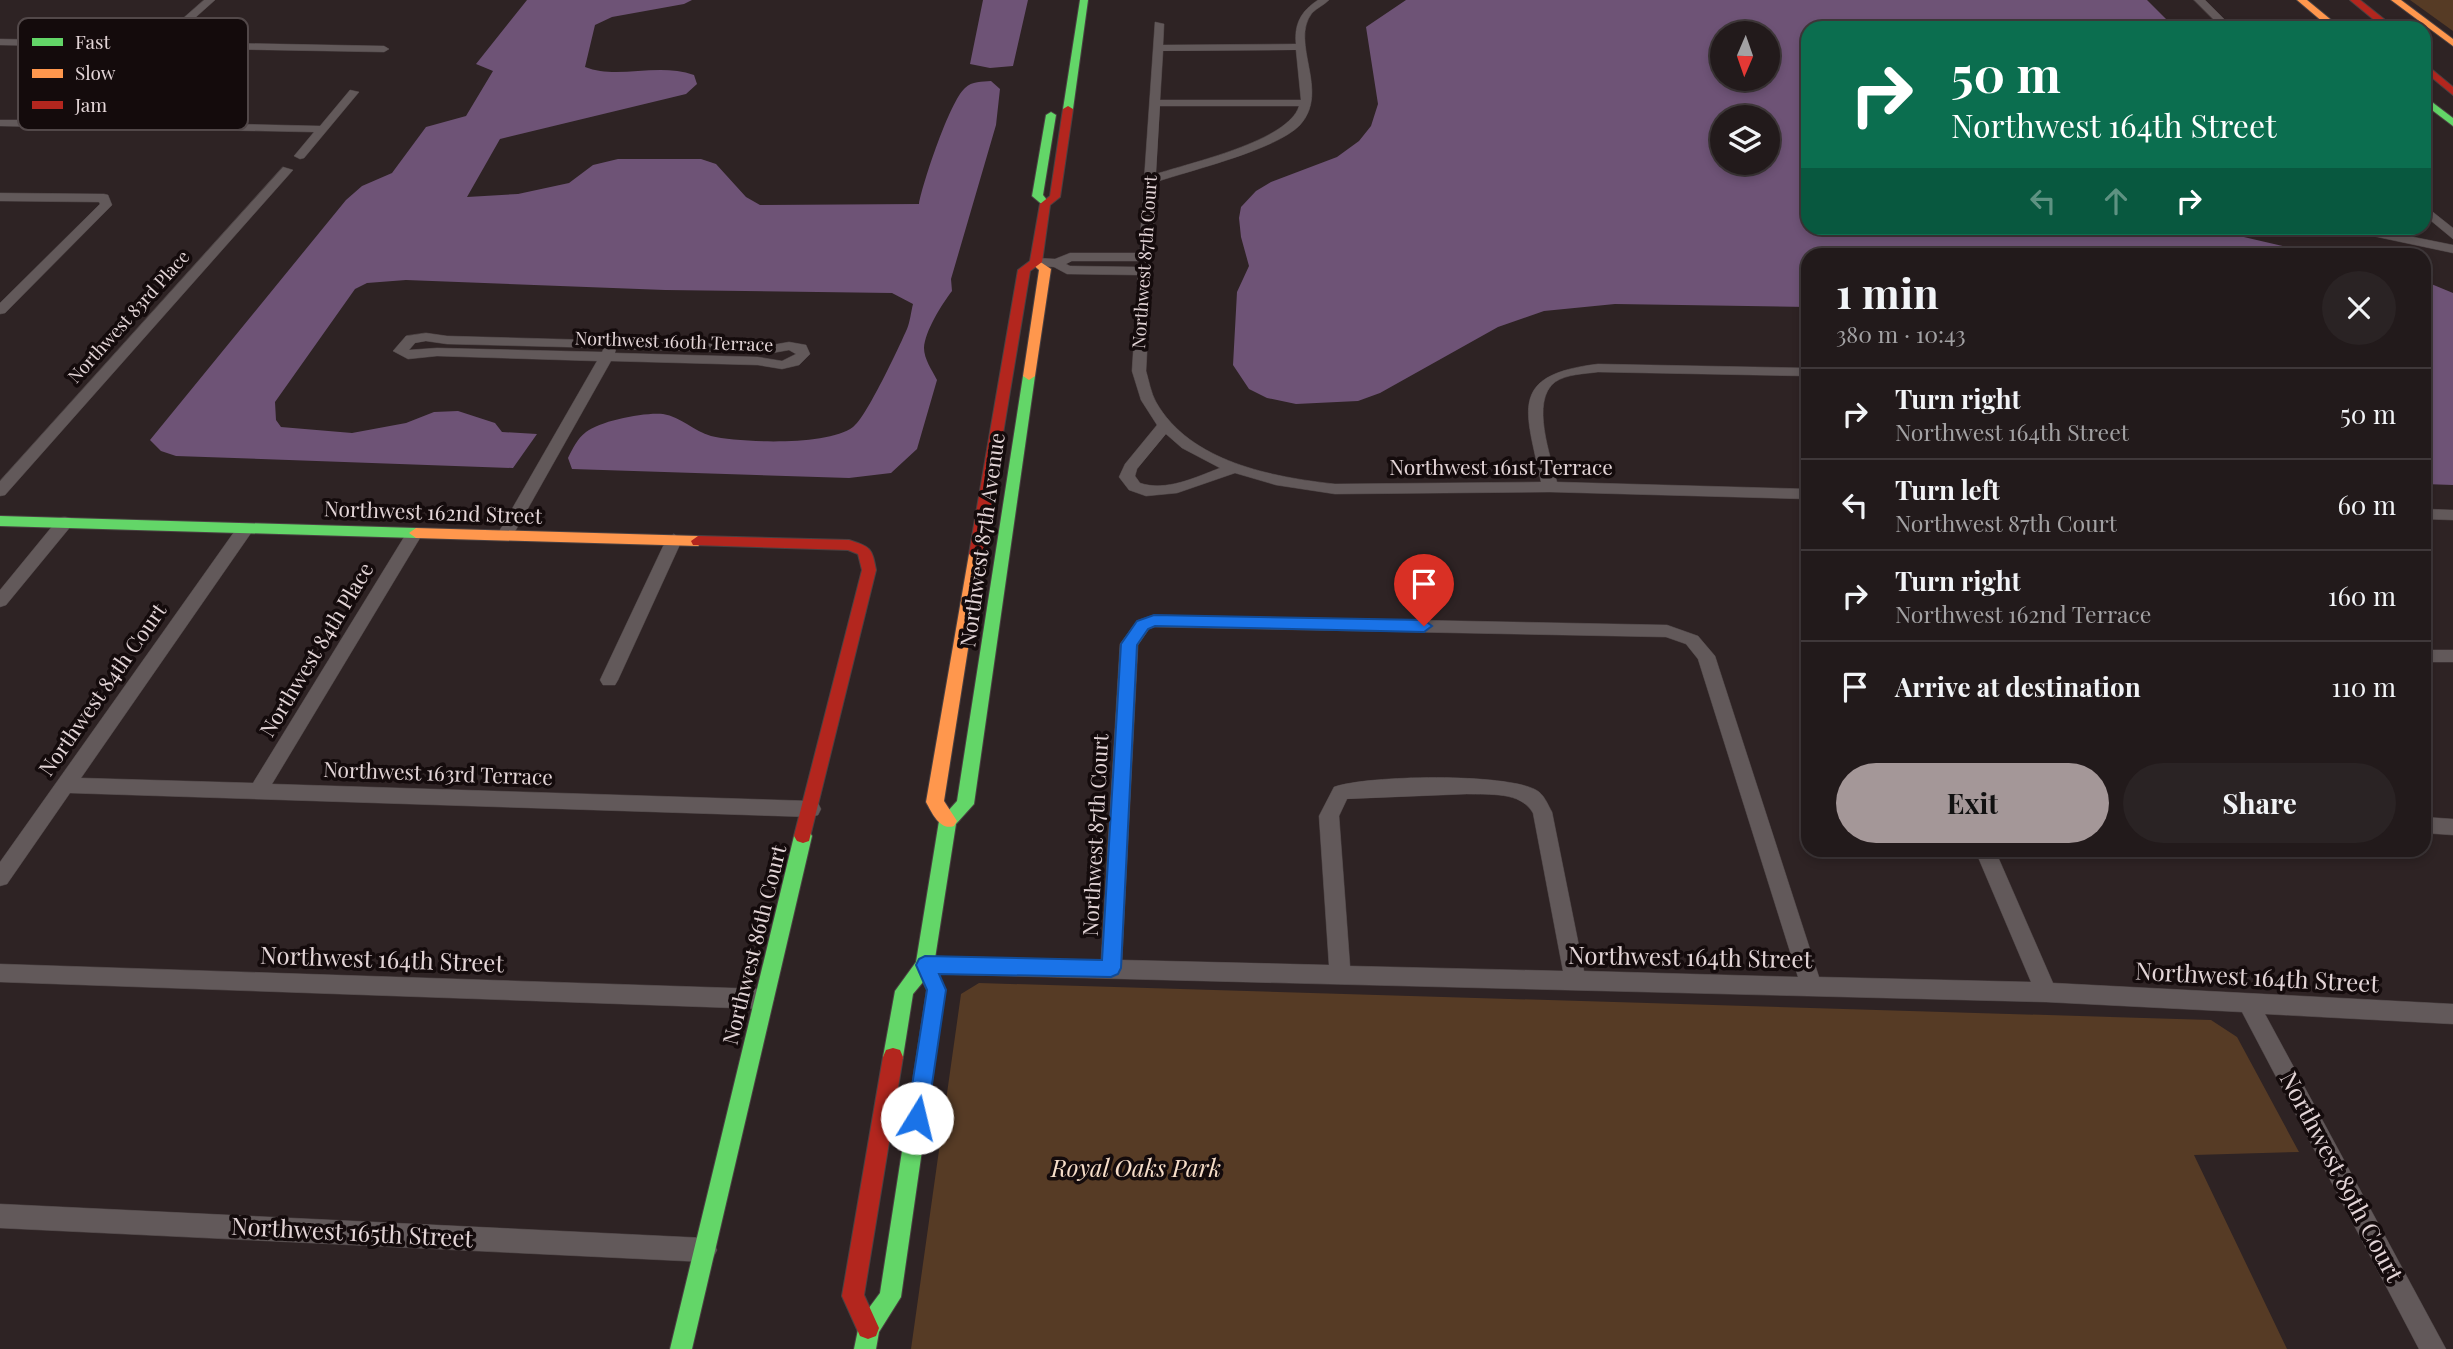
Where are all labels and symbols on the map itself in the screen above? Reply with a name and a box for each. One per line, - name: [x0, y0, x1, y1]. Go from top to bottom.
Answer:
- legend: [18, 18, 248, 130]
- north arrow: [1710, 21, 1780, 91]
- text: Fast: [75, 28, 111, 54]
- text: Slow: [75, 59, 116, 85]
- text: Jam: [74, 91, 107, 117]
- street label: Northwest 87th Court: [1126, 174, 1162, 349]
- street label: Northwest 83rd Place: [62, 245, 194, 388]
- street label: Northwest 160th Terrace: [574, 326, 774, 356]
- street label: Northwest 87th Avenue: [952, 431, 1010, 649]
- street label: Northwest 161st Terrace: [1389, 452, 1613, 480]
- street label: Northwest 162nd Street: [324, 493, 543, 529]
- pin: [1394, 554, 1454, 626]
- street label: Northwest 84th Place: [252, 557, 379, 741]
- street label: Northwest 84th Court: [31, 597, 172, 781]
- street label: Northwest 87th Court: [1075, 732, 1113, 937]
- street label: Northwest 163rd Terrace: [323, 754, 553, 790]
- street label: Northwest 86th Court: [715, 841, 792, 1047]
- street label: Northwest 164th Street: [260, 938, 505, 978]
- street label: Northwest 164th Street: [1568, 938, 1813, 974]
- street label: Northwest 164th Street: [2134, 954, 2380, 998]
- street label: Northwest 89th Court: [2274, 1065, 2412, 1287]
- position arrow: [880, 1081, 954, 1155]
- park label: Royal Oaks Park: [1050, 1151, 1221, 1183]
- street label: Northwest 165th Street: [230, 1209, 474, 1253]

